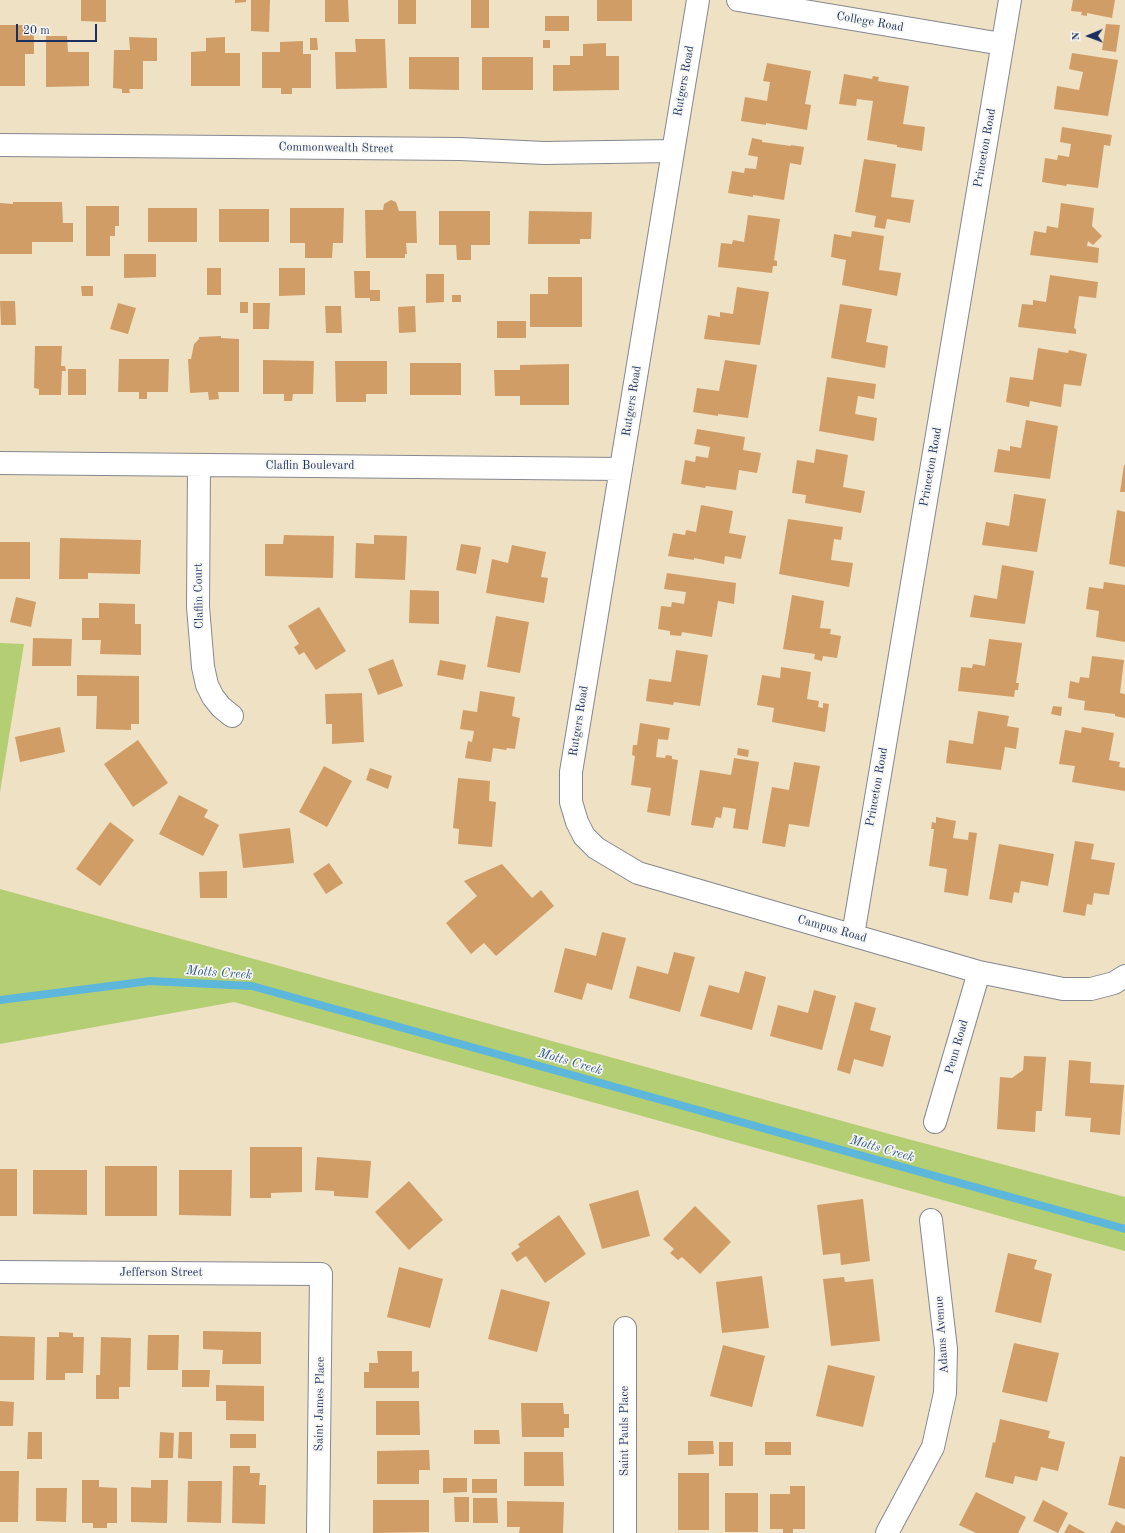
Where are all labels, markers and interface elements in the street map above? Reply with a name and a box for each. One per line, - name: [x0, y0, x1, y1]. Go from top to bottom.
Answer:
- street label: College Road: [835, 9, 905, 35]
- scale bar: [18, 16, 99, 42]
- north arrow: [1069, 16, 1109, 56]
- text: 20 m: [23, 25, 50, 37]
- text: N: [1071, 32, 1082, 41]
- street label: Rutgers Road: [671, 45, 697, 117]
- street label: Princeton Road: [971, 107, 999, 189]
- street label: Commonwealth Street: [278, 140, 394, 156]
- street label: Rutgers Road: [619, 365, 645, 437]
- street label: Princeton Road: [917, 426, 945, 508]
- street label: Claflin Boulevard: [265, 459, 355, 473]
- street label: Claflin Court: [191, 563, 207, 629]
- street label: Rutgers Road: [566, 685, 592, 757]
- street label: Princeton Road: [863, 746, 891, 828]
- street label: Campus Road: [796, 912, 868, 946]
- water label: Motts Creek: [185, 963, 253, 983]
- street label: Penn Road: [942, 1018, 972, 1076]
- water label: Motts Creek: [536, 1045, 604, 1079]
- water label: Motts Creek: [848, 1132, 916, 1166]
- street label: Jefferson Street: [119, 1266, 203, 1280]
- street label: Adams Avenue: [932, 1296, 952, 1374]
- street label: Saint James Place: [312, 1357, 328, 1451]
- street label: Saint Pauls Place: [618, 1386, 632, 1476]

